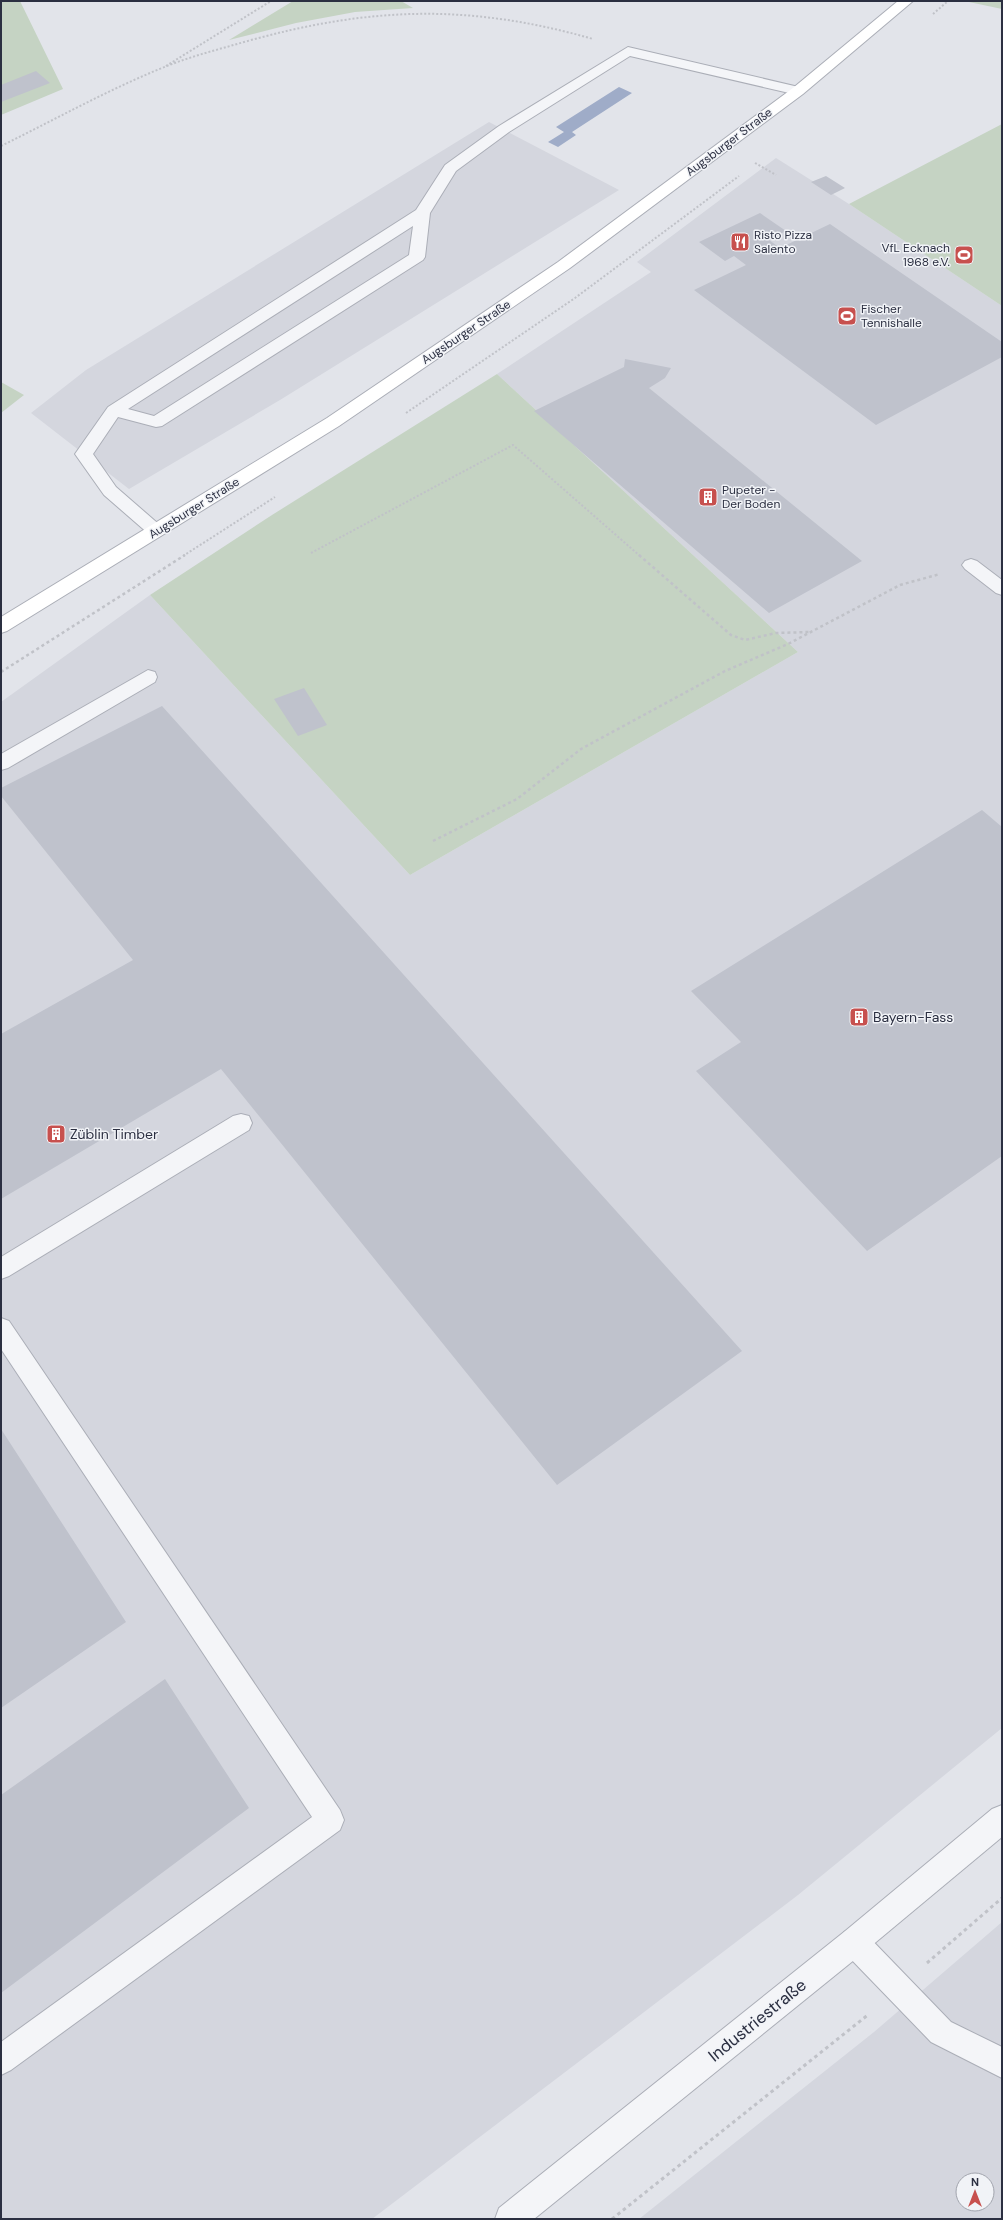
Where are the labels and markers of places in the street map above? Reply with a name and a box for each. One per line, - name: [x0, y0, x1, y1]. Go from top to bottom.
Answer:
- place label: Risto Pizza Salento: [754, 227, 812, 257]
- restaurant icon: Risto Pizza Salento: [729, 231, 751, 253]
- place label: VfL Ecknach 1968 e.V.: [882, 240, 950, 270]
- sports icon: VfL Ecknach 1968 e.V.: [953, 244, 975, 266]
- place label: Fischer Tennishalle: [861, 301, 922, 331]
- sports icon: Fischer Tennishalle: [836, 305, 858, 327]
- place label: Pupeter - Der Boden: [722, 482, 780, 512]
- building icon: Pupeter - Der Boden: [697, 486, 719, 508]
- building icon: Bayern-Fass: [848, 1006, 870, 1028]
- place label: Bayern-Fass: [873, 1008, 953, 1026]
- building icon: Züblin Timber: [45, 1123, 67, 1145]
- place label: Züblin Timber: [70, 1125, 158, 1143]

